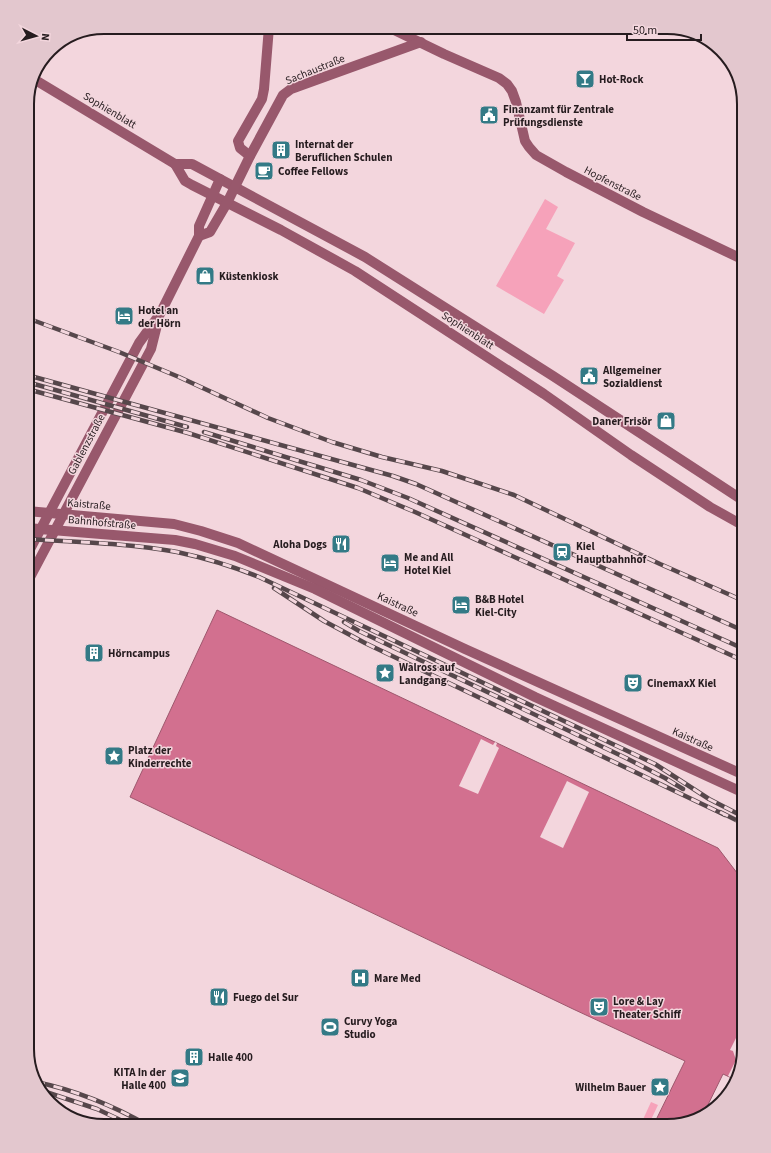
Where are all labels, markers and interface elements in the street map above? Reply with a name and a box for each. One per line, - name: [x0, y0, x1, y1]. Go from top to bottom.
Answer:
- north arrow: [16, 16, 56, 56]
- scale bar: [627, 16, 701, 42]
- text: 50 m: [633, 22, 657, 39]
- text: N: [38, 33, 53, 41]
- street label: Sachaustraße: [283, 51, 348, 88]
- bar icon: Hot-Rock: [574, 68, 596, 90]
- place label: Hot-Rock: [599, 72, 644, 87]
- street label: Sophienblatt: [80, 89, 139, 132]
- place label: Finanzamt für Zentrale Prüfungsdienste: [503, 102, 614, 130]
- public building icon: Finanzamt für Zentrale Prüfungsdienste: [478, 104, 500, 126]
- place label: Internat der Beruflichen Schulen: [295, 137, 392, 165]
- building icon: Internat der Beruflichen Schulen: [270, 139, 292, 161]
- cafe icon: Coffee Fellows: [253, 160, 275, 182]
- street label: Hopfenstraße: [581, 163, 645, 205]
- place label: Coffee Fellows: [278, 164, 348, 179]
- shop icon: Küstenkiosk: [194, 265, 216, 287]
- place label: Küstenkiosk: [219, 269, 279, 284]
- place label: Hotel an der Hörn: [138, 303, 181, 331]
- hotel icon: Hotel an der Hörn: [113, 305, 135, 327]
- street label: Sophienblatt: [439, 308, 497, 353]
- place label: Allgemeiner Sozialdienst: [602, 363, 663, 391]
- public building icon: Allgemeiner Sozialdienst: [578, 365, 600, 387]
- shop icon: Daner Frisör: [655, 410, 677, 432]
- street label: Gablenzstraße: [64, 411, 109, 477]
- place label: Daner Frisör: [592, 414, 653, 429]
- street label: Kaistraße: [67, 495, 112, 514]
- street label: Bahnhofstraße: [67, 512, 137, 533]
- restaurant icon: Aloha Dogs: [330, 533, 352, 555]
- place label: Aloha Dogs: [272, 537, 327, 552]
- place label: Kiel Hauptbahnhof: [576, 539, 648, 567]
- station icon: Kiel Hauptbahnhof: [551, 541, 573, 563]
- place label: Me and All Hotel Kiel: [404, 550, 454, 578]
- hotel icon: Me and All Hotel Kiel: [379, 552, 401, 574]
- street label: Kaistraße: [375, 588, 421, 621]
- place label: B&B Hotel Kiel-City: [475, 592, 525, 620]
- hotel icon: B&B Hotel Kiel-City: [450, 594, 472, 616]
- building icon: Hörncampus: [83, 642, 105, 664]
- place label: Hörncampus: [108, 646, 170, 661]
- place label: Walross auf Landgang: [399, 660, 456, 688]
- place icon: Walross auf Landgang: [374, 662, 396, 684]
- theatre icon: CinemaxX Kiel: [622, 672, 644, 694]
- place label: CinemaxX Kiel: [647, 676, 717, 691]
- street label: Kaistraße: [670, 724, 716, 755]
- place label: Platz der Kinderrechte: [128, 743, 192, 771]
- place icon: Platz der Kinderrechte: [103, 745, 125, 767]
- hospital icon: Mare Med: [349, 967, 371, 989]
- place label: Mare Med: [374, 971, 421, 986]
- restaurant icon: Fuego del Sur: [208, 986, 230, 1008]
- place label: Fuego del Sur: [233, 990, 299, 1005]
- place label: Lore & Lay Theater Schiff: [613, 994, 681, 1022]
- theatre icon: Lore & Lay Theater Schiff: [588, 996, 610, 1018]
- place label: Curvy Yoga Studio: [344, 1014, 398, 1042]
- sports icon: Curvy Yoga Studio: [319, 1016, 341, 1038]
- building icon: Halle 400: [183, 1046, 205, 1068]
- place label: Halle 400: [208, 1050, 253, 1065]
- place label: KITA In der Halle 400: [114, 1065, 167, 1093]
- school or university icon: KITA In der Halle 400: [169, 1067, 191, 1089]
- place icon: Wilhelm Bauer: [649, 1076, 671, 1098]
- place label: Wilhelm Bauer: [575, 1080, 647, 1095]

